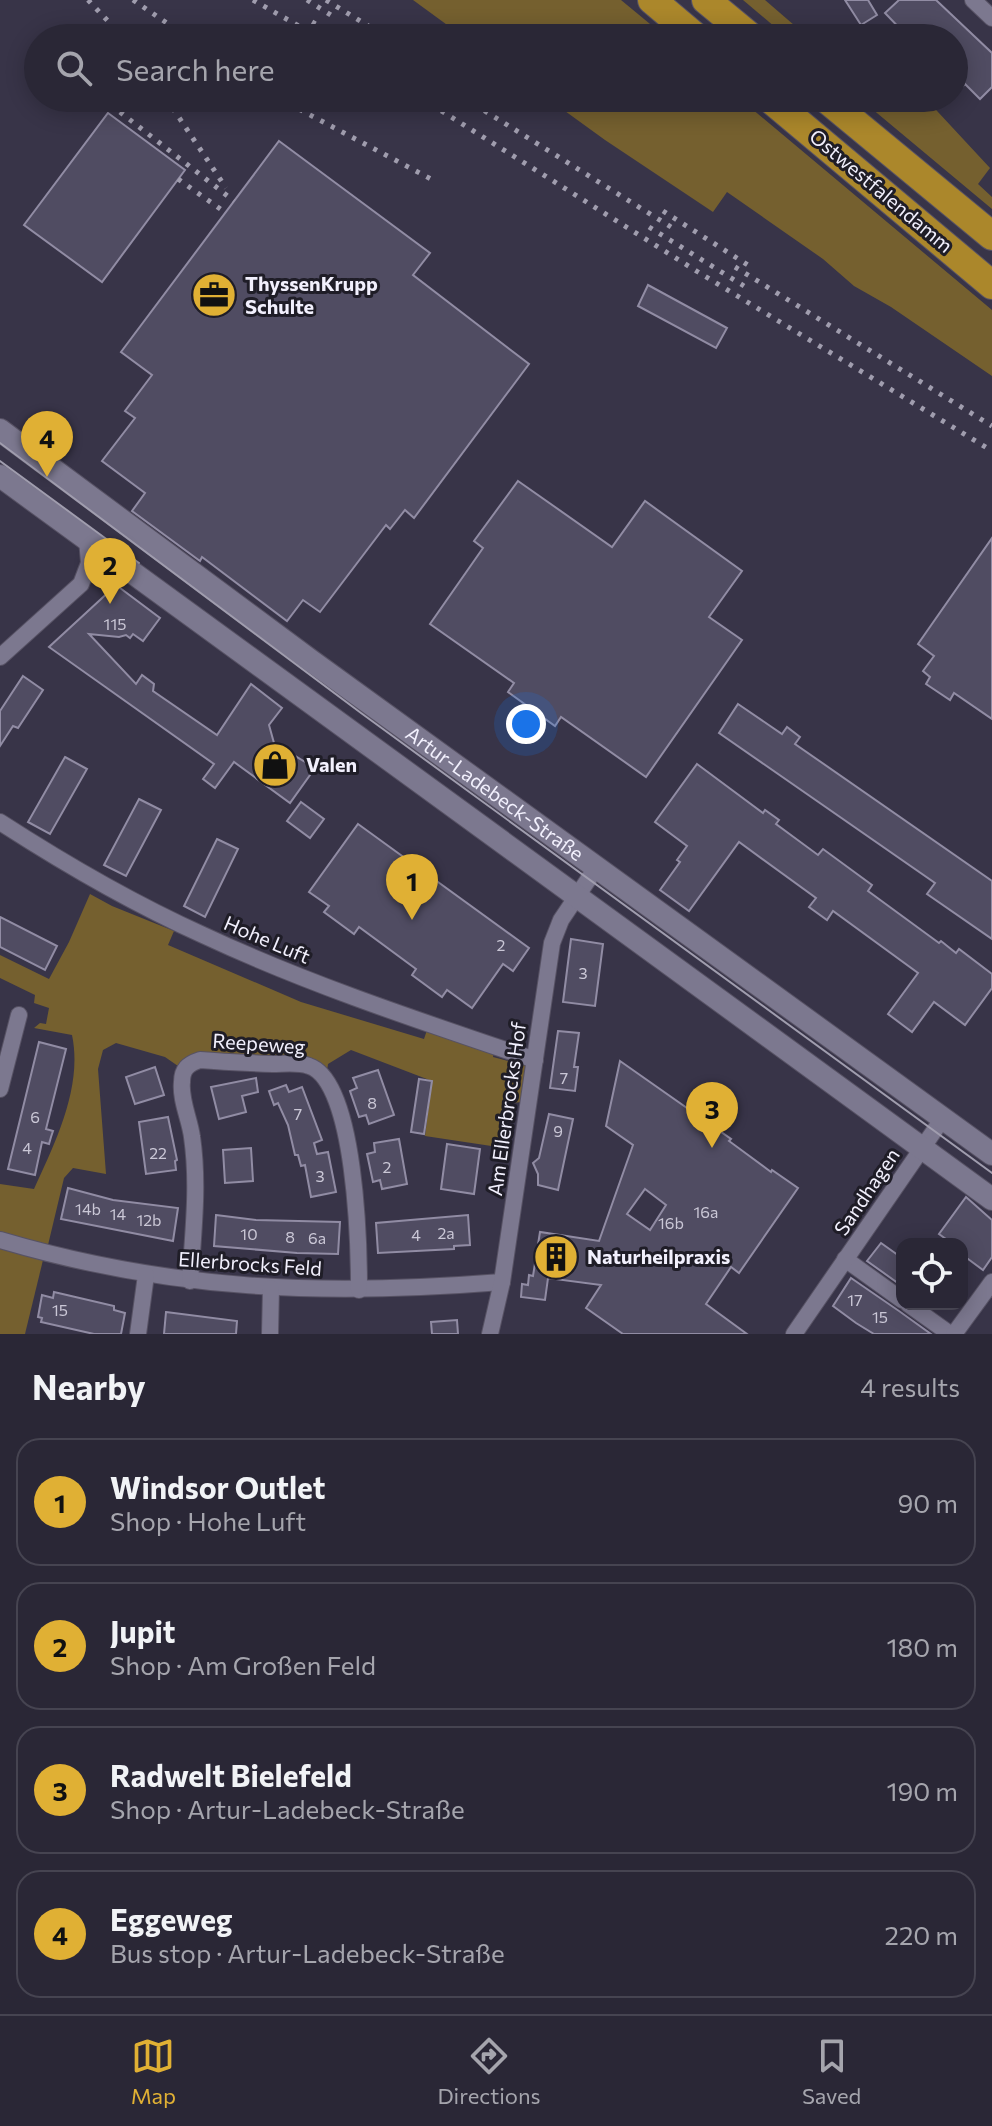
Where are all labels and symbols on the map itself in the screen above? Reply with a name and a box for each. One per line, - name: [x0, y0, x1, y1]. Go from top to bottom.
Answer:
- street label: Ostwestfalendamm: [805, 123, 958, 257]
- office icon: ThyssenKrupp Schulte: [190, 271, 238, 319]
- place label: ThyssenKrupp Schulte: [245, 271, 378, 318]
- pin: 4: [21, 411, 73, 477]
- pin: 2: [84, 538, 136, 604]
- house number: 115: [104, 614, 126, 633]
- your location: [506, 704, 546, 744]
- street label: Artur-Ladebeck-Straße: [402, 721, 589, 865]
- shop icon: Valen: [251, 741, 299, 789]
- place label: Valen: [306, 752, 357, 776]
- pin: 1: [386, 854, 438, 920]
- street label: Hohe Luft: [221, 910, 314, 968]
- house number: 2: [497, 935, 506, 954]
- house number: 3: [578, 963, 588, 982]
- street label: Am Ellerbrocks Hof: [482, 1020, 530, 1197]
- street label: Reepeweg: [212, 1028, 306, 1058]
- house number: 7: [560, 1068, 568, 1087]
- pin: 3: [686, 1082, 738, 1148]
- house number: 8: [367, 1093, 377, 1112]
- house number: 7: [294, 1104, 302, 1123]
- house number: 6: [30, 1107, 40, 1126]
- house number: 9: [553, 1121, 563, 1140]
- house number: 4: [22, 1138, 32, 1157]
- house number: 22: [149, 1143, 167, 1162]
- street label: Sandhagen: [828, 1143, 904, 1240]
- house number: 2: [383, 1157, 392, 1176]
- house number: 3: [315, 1166, 325, 1185]
- house number: 14b: [75, 1199, 101, 1218]
- house number: 16a: [694, 1202, 718, 1221]
- house number: 14: [110, 1204, 127, 1223]
- house number: 12b: [136, 1210, 162, 1229]
- house number: 16b: [658, 1213, 684, 1232]
- house number: 2a: [437, 1223, 455, 1242]
- house number: 10: [240, 1224, 258, 1243]
- house number: 4: [411, 1225, 421, 1244]
- house number: 8: [285, 1227, 295, 1246]
- house number: 6a: [308, 1228, 326, 1247]
- building icon: Naturheilpraxis: [532, 1233, 580, 1281]
- place label: Naturheilpraxis: [587, 1244, 730, 1268]
- street label: Ellerbrocks Feld: [177, 1246, 323, 1280]
- house number: 17: [847, 1290, 863, 1309]
- house number: 15: [52, 1300, 68, 1319]
- house number: 15: [872, 1307, 888, 1326]

